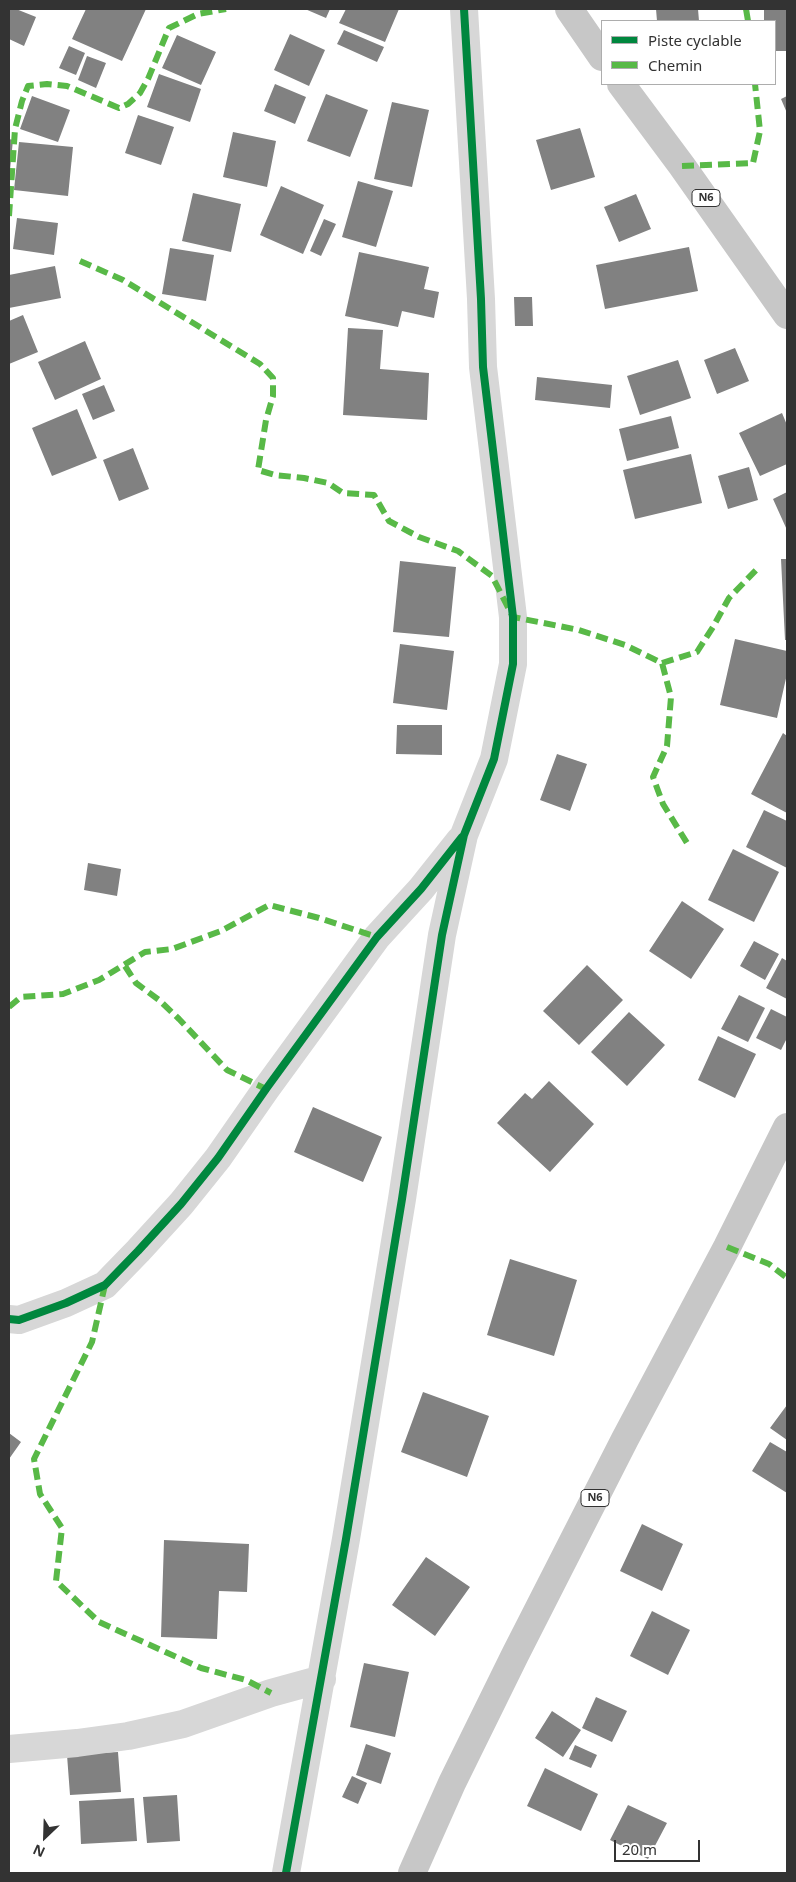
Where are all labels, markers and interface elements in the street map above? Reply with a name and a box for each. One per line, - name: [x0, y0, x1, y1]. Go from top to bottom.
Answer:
- legend: [601, 20, 776, 85]
- text: Piste cyclable: [648, 30, 742, 50]
- text: Chemin: [648, 55, 702, 75]
- road number: N6: [692, 190, 720, 207]
- road number: N6: [581, 1490, 609, 1506]
- north arrow: [20, 1812, 70, 1862]
- scale bar: [616, 1830, 702, 1862]
- text: 20 m: [622, 1839, 657, 1859]
- text: N: [30, 1840, 48, 1862]

